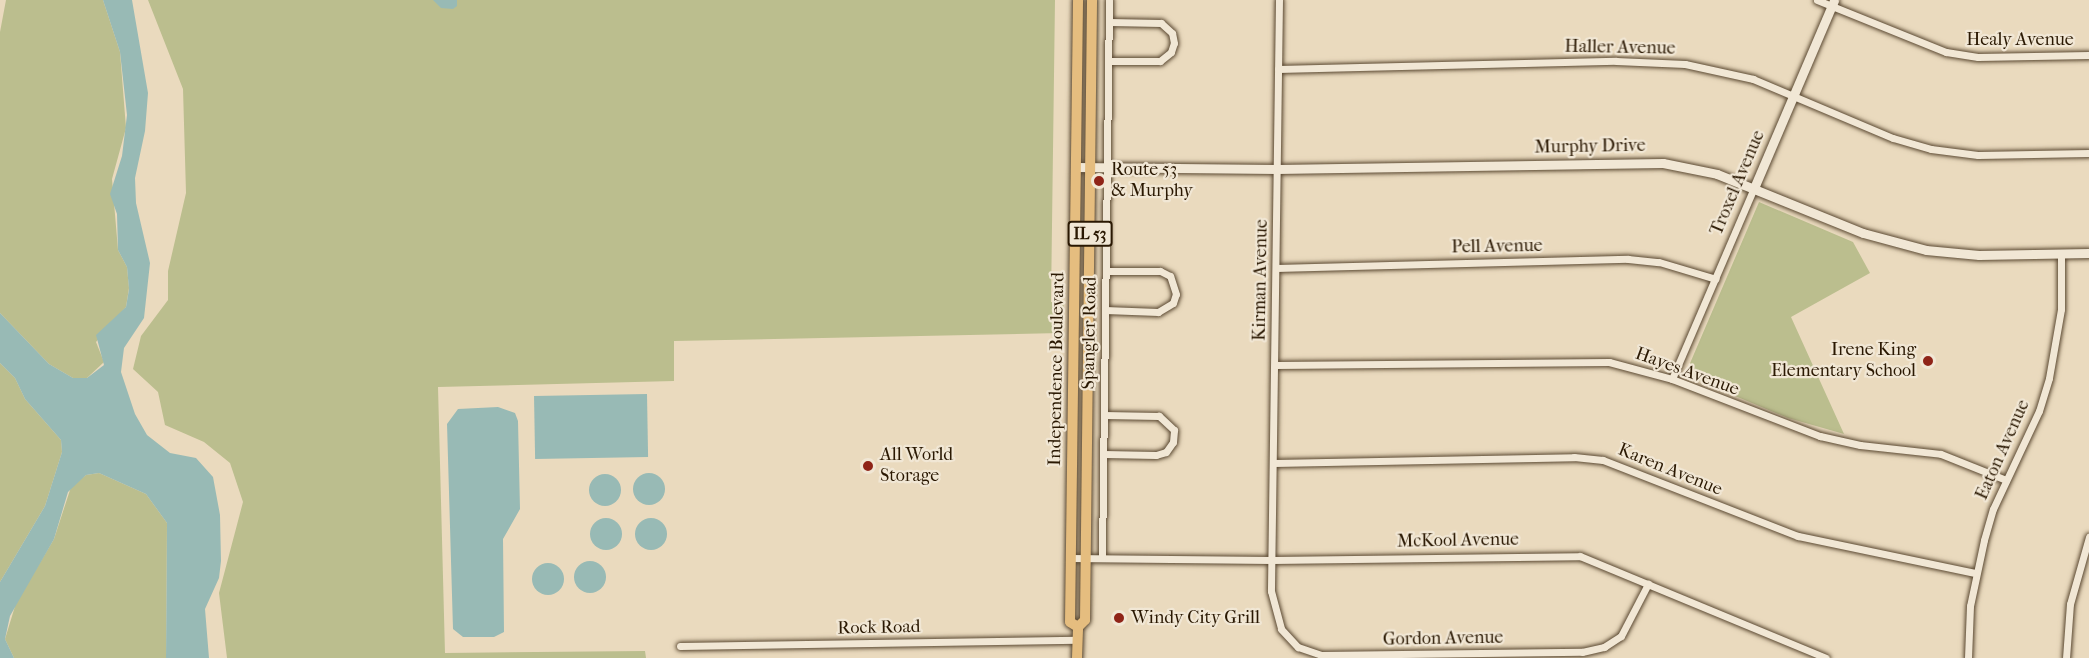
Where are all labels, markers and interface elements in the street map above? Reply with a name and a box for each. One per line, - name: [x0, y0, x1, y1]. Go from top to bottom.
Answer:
- street label: Healy Avenue: [1966, 29, 2074, 51]
- street label: Haller Avenue: [1564, 36, 1676, 60]
- street label: Troxel Avenue: [1706, 127, 1770, 239]
- street label: Murphy Drive: [1534, 135, 1646, 159]
- place label: Route 53 & Murphy: [1111, 160, 1193, 202]
- marker: Route 53 & Murphy: [1092, 174, 1106, 188]
- street label: Kirman Avenue: [1249, 219, 1273, 341]
- road number: IL 53: [1068, 221, 1112, 247]
- street label: Pell Avenue: [1451, 235, 1543, 259]
- street label: Independence Boulevard: [1045, 272, 1069, 466]
- street label: Spangler Road: [1078, 276, 1102, 390]
- place label: Irene King Elementary School: [1771, 340, 1916, 382]
- street label: Hayes Avenue: [1632, 343, 1742, 401]
- marker: Irene King Elementary School: [1921, 354, 1935, 368]
- street label: Eaton Avenue: [1971, 397, 2035, 503]
- street label: Karen Avenue: [1615, 439, 1725, 501]
- place label: All World Storage: [880, 445, 953, 488]
- marker: All World Storage: [861, 459, 875, 473]
- street label: McKool Avenue: [1397, 529, 1519, 553]
- place label: Windy City Grill: [1131, 607, 1260, 629]
- marker: Windy City Grill: [1112, 611, 1126, 625]
- street label: Rock Road: [837, 616, 921, 640]
- street label: Gordon Avenue: [1383, 627, 1503, 651]

